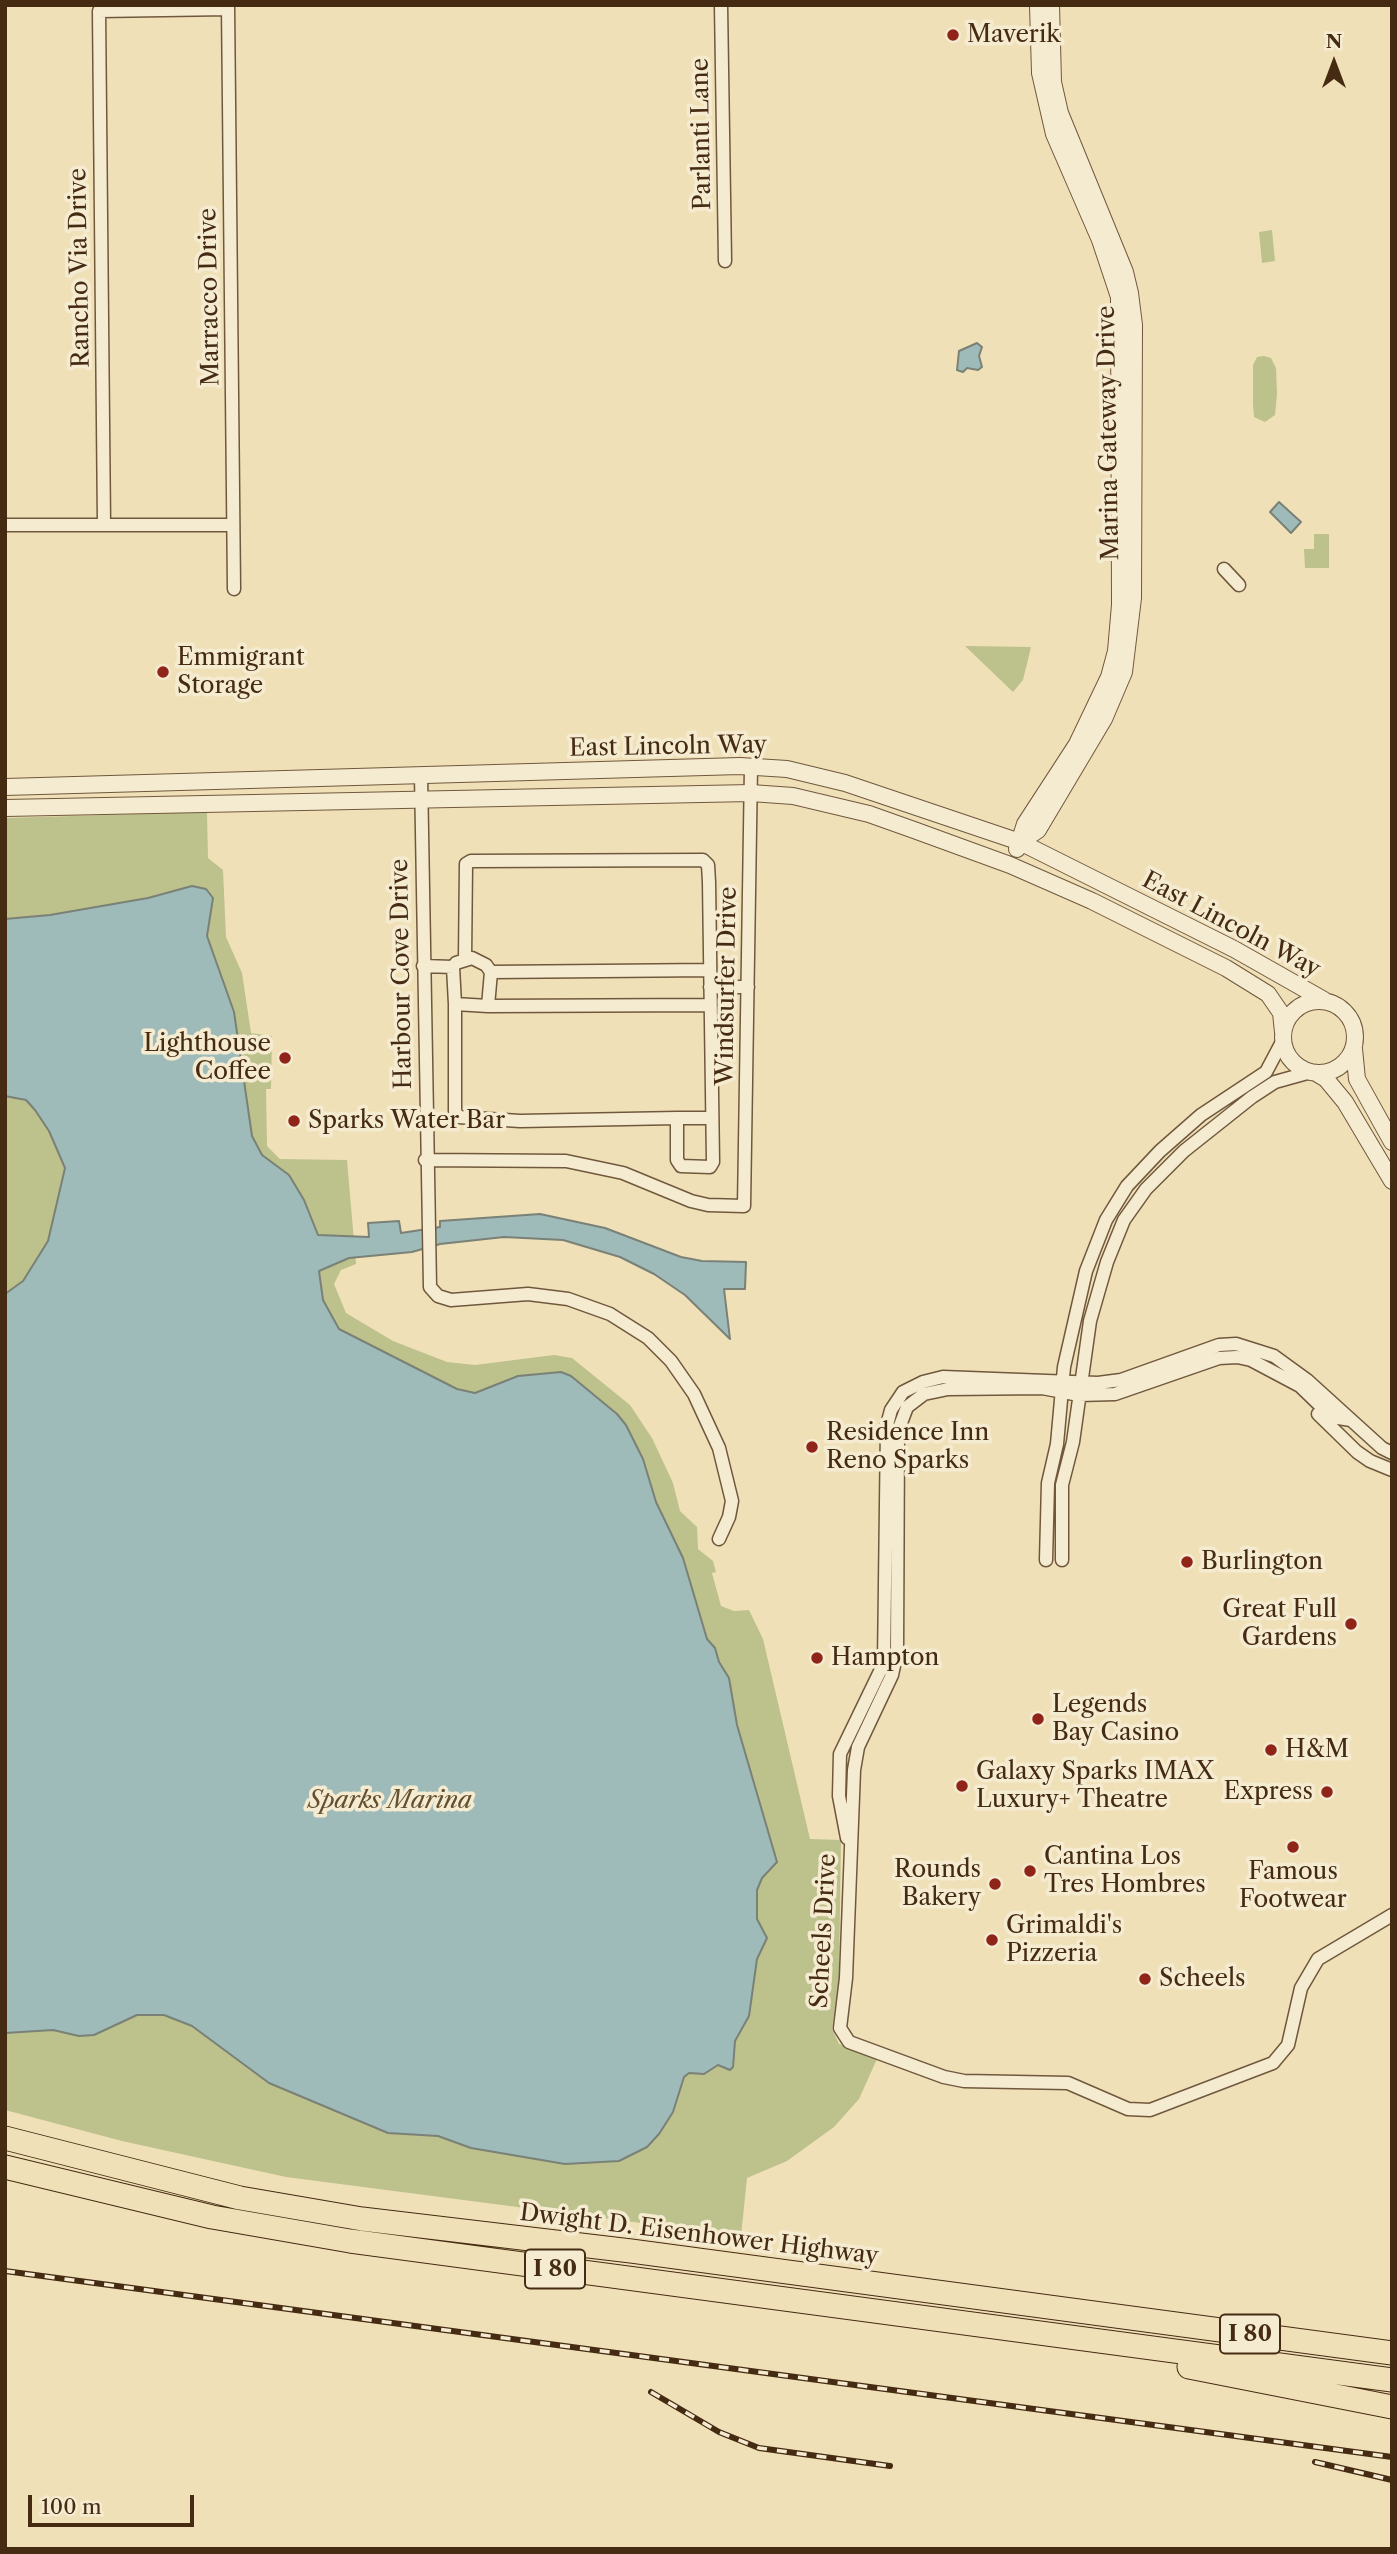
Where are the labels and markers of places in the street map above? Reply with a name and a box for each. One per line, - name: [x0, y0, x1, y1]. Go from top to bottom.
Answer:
- place label: Maverik: [967, 21, 1060, 49]
- marker: Maverik: [945, 27, 961, 43]
- place label: Emmigrant Storage: [177, 644, 304, 700]
- marker: Emmigrant Storage: [155, 664, 171, 680]
- place label: Lighthouse Coffee: [143, 1030, 271, 1086]
- marker: Lighthouse Coffee: [277, 1050, 293, 1066]
- place label: Sparks Water Bar: [308, 1107, 505, 1135]
- marker: Sparks Water Bar: [286, 1113, 302, 1129]
- place label: Residence Inn Reno Sparks: [826, 1419, 989, 1475]
- marker: Residence Inn Reno Sparks: [804, 1439, 820, 1455]
- place label: Burlington: [1201, 1548, 1323, 1576]
- marker: Burlington: [1179, 1554, 1195, 1570]
- place label: Great Full Gardens: [1222, 1596, 1337, 1652]
- marker: Great Full Gardens: [1343, 1616, 1359, 1632]
- place label: Hampton: [831, 1644, 939, 1672]
- marker: Hampton: [809, 1650, 825, 1666]
- place label: Legends Bay Casino: [1052, 1691, 1179, 1747]
- marker: Legends Bay Casino: [1030, 1711, 1046, 1727]
- place label: H&M: [1285, 1736, 1349, 1764]
- marker: H&M: [1263, 1742, 1279, 1758]
- place label: Galaxy Sparks IMAX Luxury+ Theatre: [976, 1758, 1214, 1814]
- marker: Galaxy Sparks IMAX Luxury+ Theatre: [954, 1778, 970, 1794]
- place label: Express: [1224, 1778, 1313, 1806]
- marker: Express: [1319, 1784, 1335, 1800]
- marker: Famous Footwear: [1285, 1839, 1301, 1855]
- place label: Cantina Los Tres Hombres: [1044, 1843, 1206, 1899]
- place label: Rounds Bakery: [894, 1856, 981, 1912]
- place label: Famous Footwear: [1239, 1858, 1347, 1914]
- marker: Cantina Los Tres Hombres: [1022, 1863, 1038, 1879]
- marker: Rounds Bakery: [987, 1876, 1003, 1892]
- place label: Grimaldi's Pizzeria: [1006, 1912, 1122, 1968]
- marker: Grimaldi's Pizzeria: [984, 1932, 1000, 1948]
- place label: Scheels: [1159, 1965, 1245, 1993]
- marker: Scheels: [1137, 1971, 1153, 1987]

